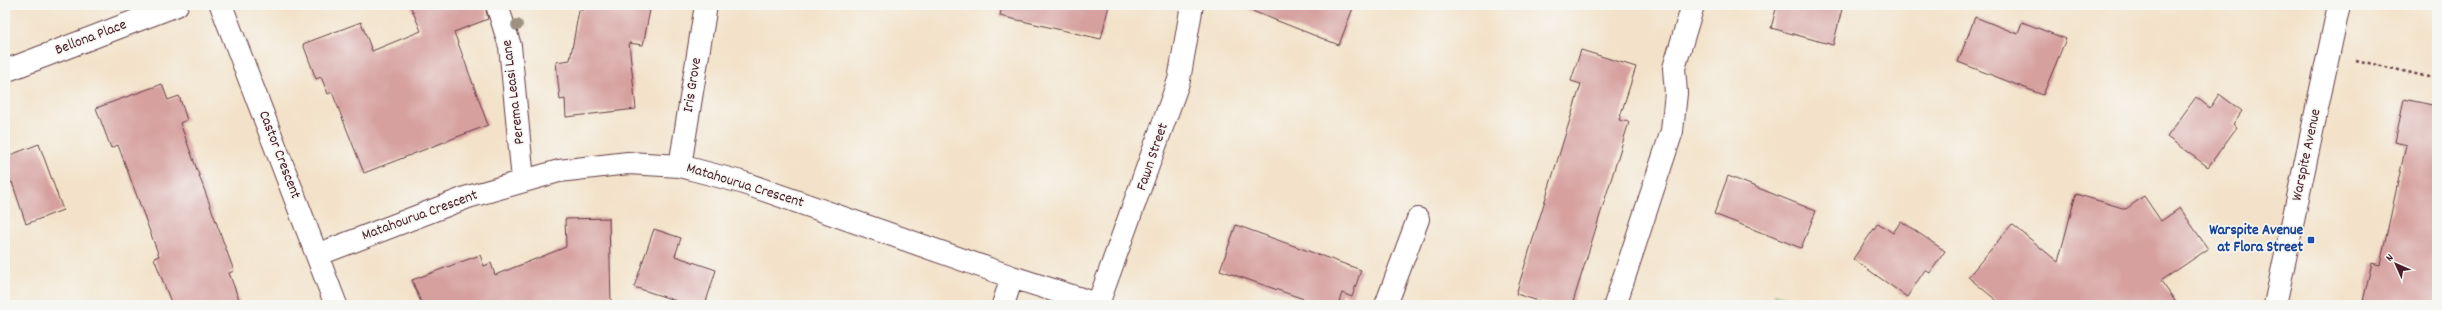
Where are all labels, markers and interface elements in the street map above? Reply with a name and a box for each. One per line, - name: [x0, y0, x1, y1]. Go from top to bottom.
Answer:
- street label: Bellona Place: [52, 14, 130, 62]
- street label: Perema Leasi Lane: [497, 38, 531, 146]
- street label: Iris Grove: [678, 56, 708, 114]
- street label: Warspite Avenue: [2286, 106, 2328, 203]
- street label: Castor Crescent: [252, 108, 306, 203]
- street label: Fawn Street: [1131, 120, 1175, 194]
- street label: Matahourua Crescent: [683, 158, 807, 214]
- street label: Matahourua Crescent: [359, 185, 481, 247]
- place label: Warspite Avenue at Flora Street: [2209, 220, 2303, 259]
- marker: Warspite Avenue at Flora Street: [2306, 235, 2316, 245]
- north arrow: [2376, 244, 2416, 284]
- text: N: [2383, 250, 2398, 266]

